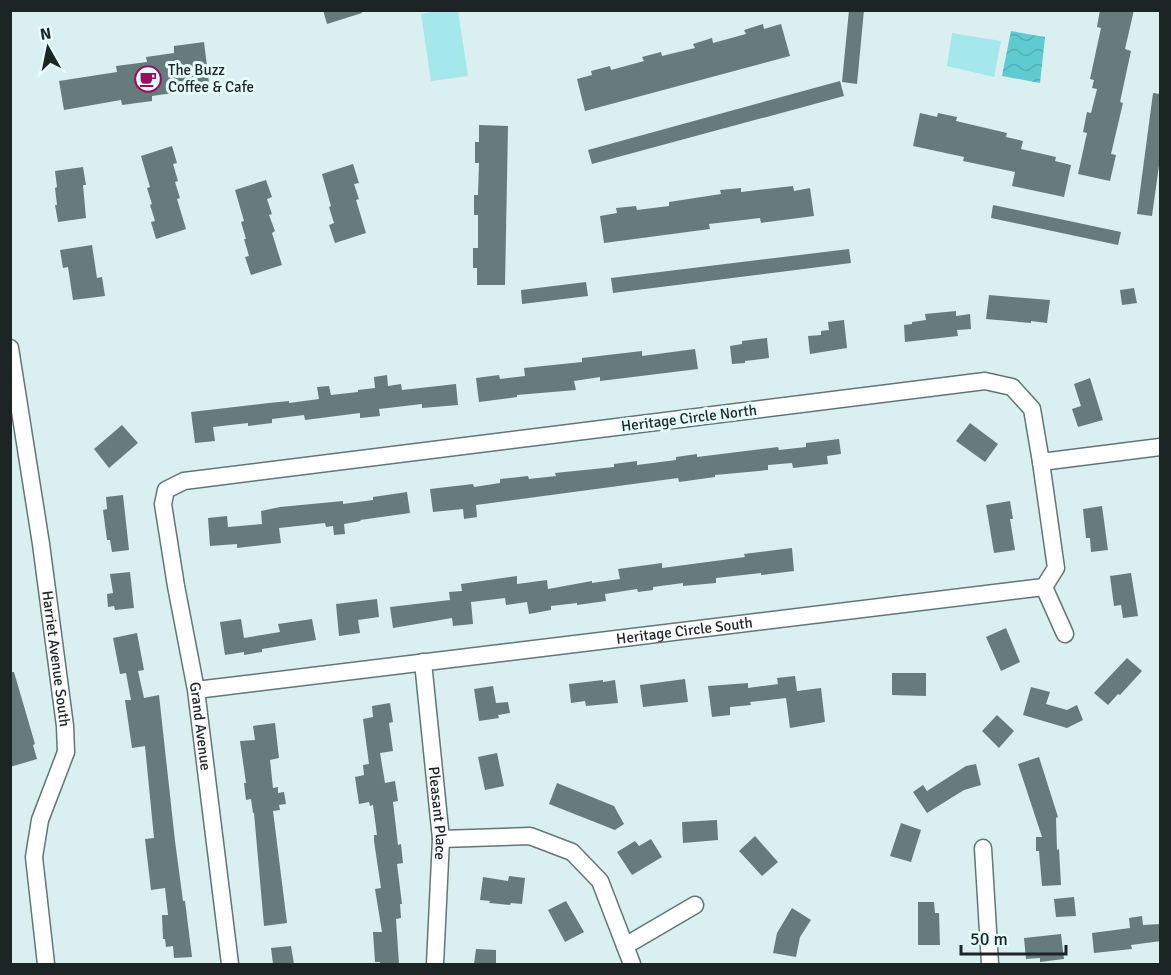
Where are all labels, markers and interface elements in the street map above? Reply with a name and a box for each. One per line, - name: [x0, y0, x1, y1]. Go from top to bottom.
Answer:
- north arrow: [18, 18, 78, 78]
- text: N: [39, 23, 53, 45]
- place label: The Buzz Coffee & Cafe: [168, 61, 254, 96]
- cafe icon: The Buzz Coffee & Cafe: [133, 64, 163, 94]
- street label: Heritage Circle North: [620, 401, 758, 435]
- street label: Harriet Avenue South: [38, 589, 74, 728]
- street label: Heritage Circle South: [615, 613, 754, 648]
- street label: Grand Avenue: [186, 680, 215, 772]
- street label: Pleasant Place: [425, 766, 450, 860]
- scale bar: [961, 918, 1066, 956]
- text: 50 m: [970, 928, 1008, 950]

